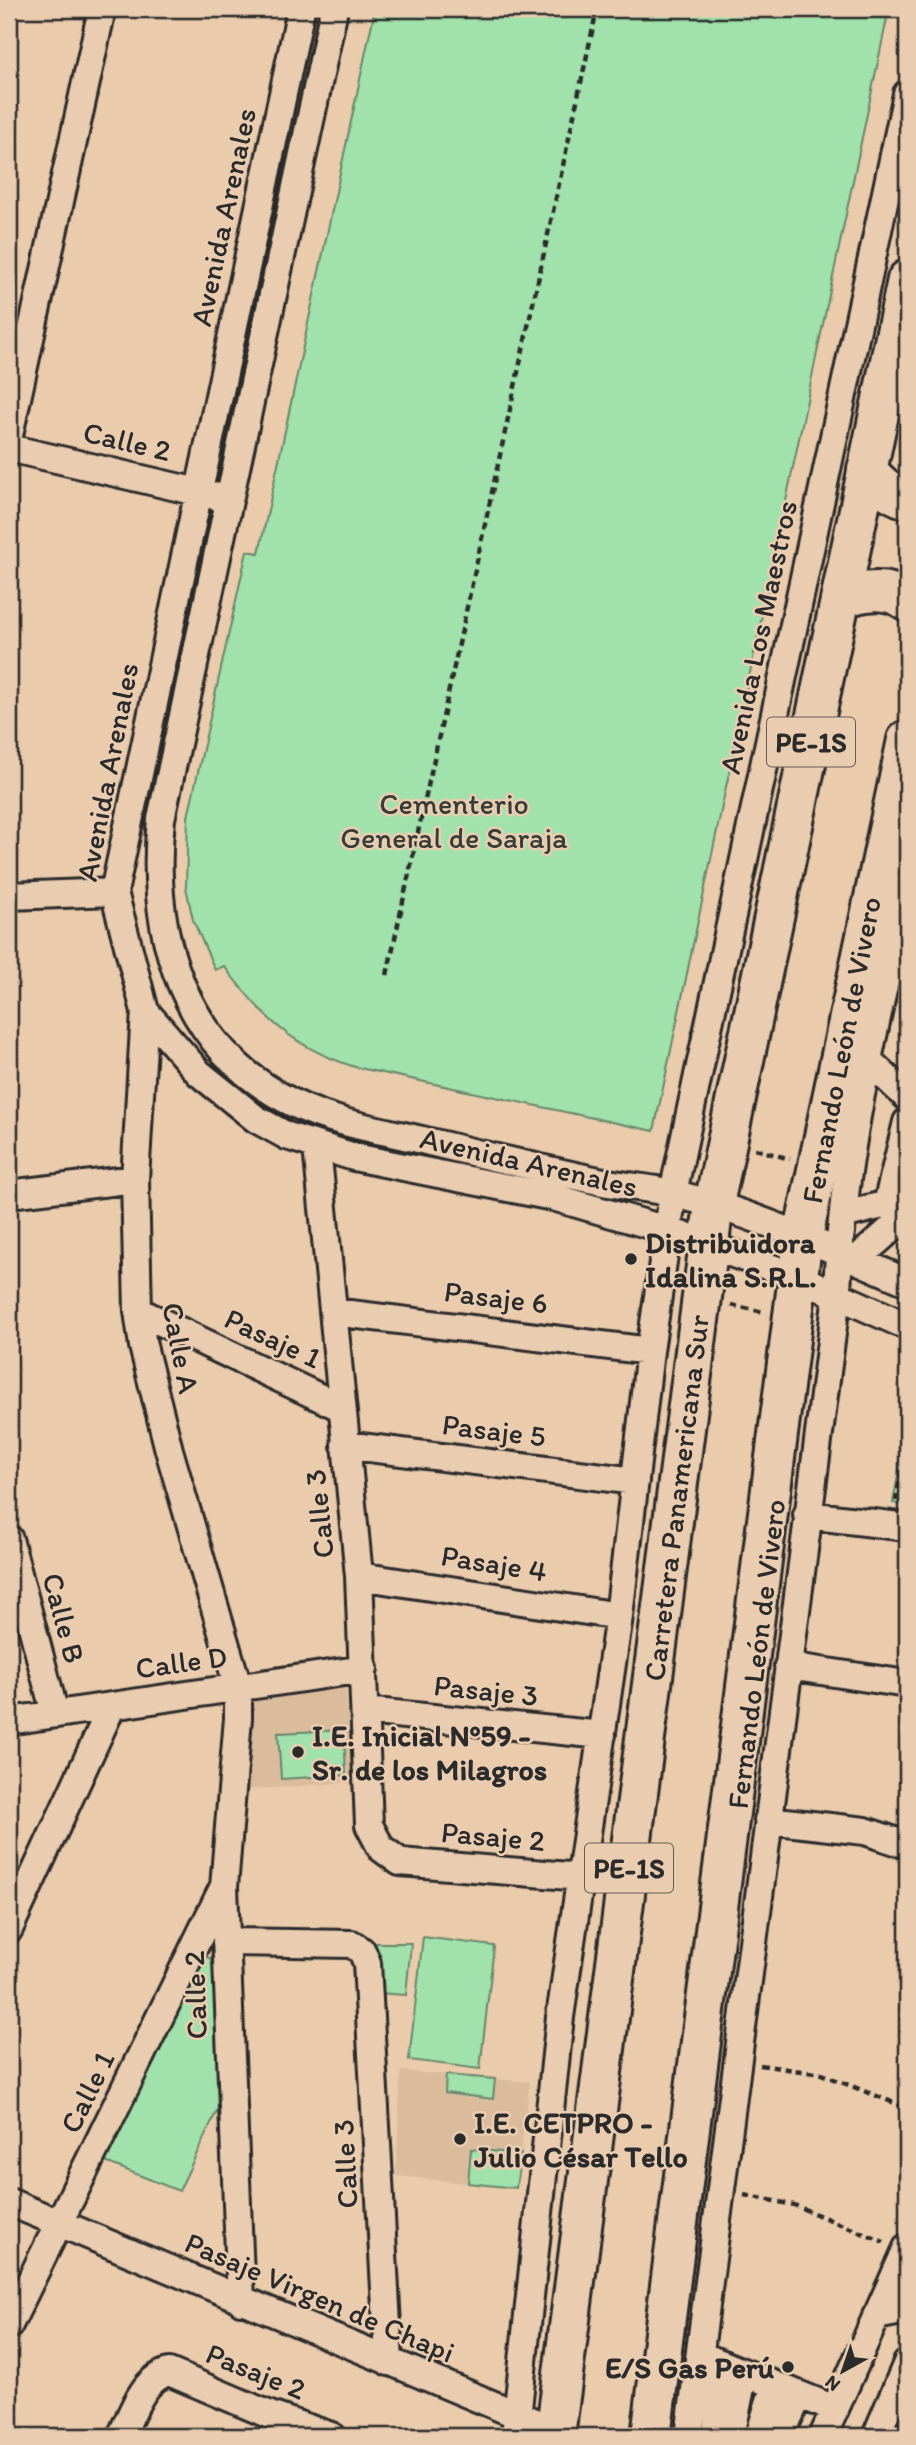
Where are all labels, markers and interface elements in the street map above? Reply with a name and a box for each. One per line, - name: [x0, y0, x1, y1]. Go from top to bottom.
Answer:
- street label: Avenida Arenales: [182, 105, 264, 329]
- street label: Calle 2: [80, 413, 175, 469]
- street label: Avenida Los Maestros: [711, 497, 805, 777]
- street label: Avenida Arenales: [68, 660, 146, 884]
- road number: PE-1S: [767, 718, 855, 766]
- park label: Cementerio General de Saraja: [340, 785, 568, 856]
- street label: Fernando León de Vivero: [793, 893, 889, 1207]
- street label: Avenida Arenales: [417, 1119, 641, 1205]
- place label: Distribuidora Idalina S.R.L.: [645, 1224, 817, 1295]
- marker: Distribuidora Idalina S.R.L.: [623, 1251, 639, 1267]
- street label: Pasaje 6: [442, 1272, 550, 1322]
- street label: Calle A: [154, 1299, 208, 1397]
- street label: Pasaje 1: [219, 1300, 327, 1376]
- street label: Carretera Panamericana Sur: [635, 1313, 717, 1683]
- street label: Pasaje 5: [440, 1405, 548, 1455]
- street label: Calle 3: [296, 1468, 342, 1560]
- street label: Fernando León de Vivero: [719, 1497, 793, 1811]
- street label: Pasaje 4: [438, 1536, 550, 1590]
- street label: Calle B: [34, 1569, 94, 1667]
- street label: Calle D: [133, 1637, 229, 1687]
- street label: Pasaje 3: [432, 1666, 540, 1714]
- place label: I.E. Inicial Nº59 - Sr. de los Milagros: [312, 1717, 547, 1788]
- marker: I.E. Inicial Nº59 - Sr. de los Milagros: [290, 1744, 306, 1760]
- street label: Pasaje 2: [439, 1813, 547, 1859]
- road number: PE-1S: [585, 1843, 673, 1892]
- street label: Calle 2: [175, 1950, 215, 2040]
- street label: Calle 1: [51, 2045, 123, 2139]
- place label: I.E. CETPRO - Julio César Tello: [473, 2104, 688, 2175]
- street label: Calle 3: [324, 2118, 366, 2210]
- marker: I.E. CETPRO - Julio César Tello: [452, 2131, 468, 2147]
- street label: Pasaje Virgen de Chapi: [180, 2223, 460, 2371]
- street label: Pasaje 2: [201, 2334, 311, 2408]
- north arrow: [808, 2336, 878, 2406]
- place label: E/S Gas Perú: [605, 2349, 774, 2386]
- marker: E/S Gas Perú: [780, 2359, 796, 2375]
- text: N: [820, 2371, 845, 2397]

